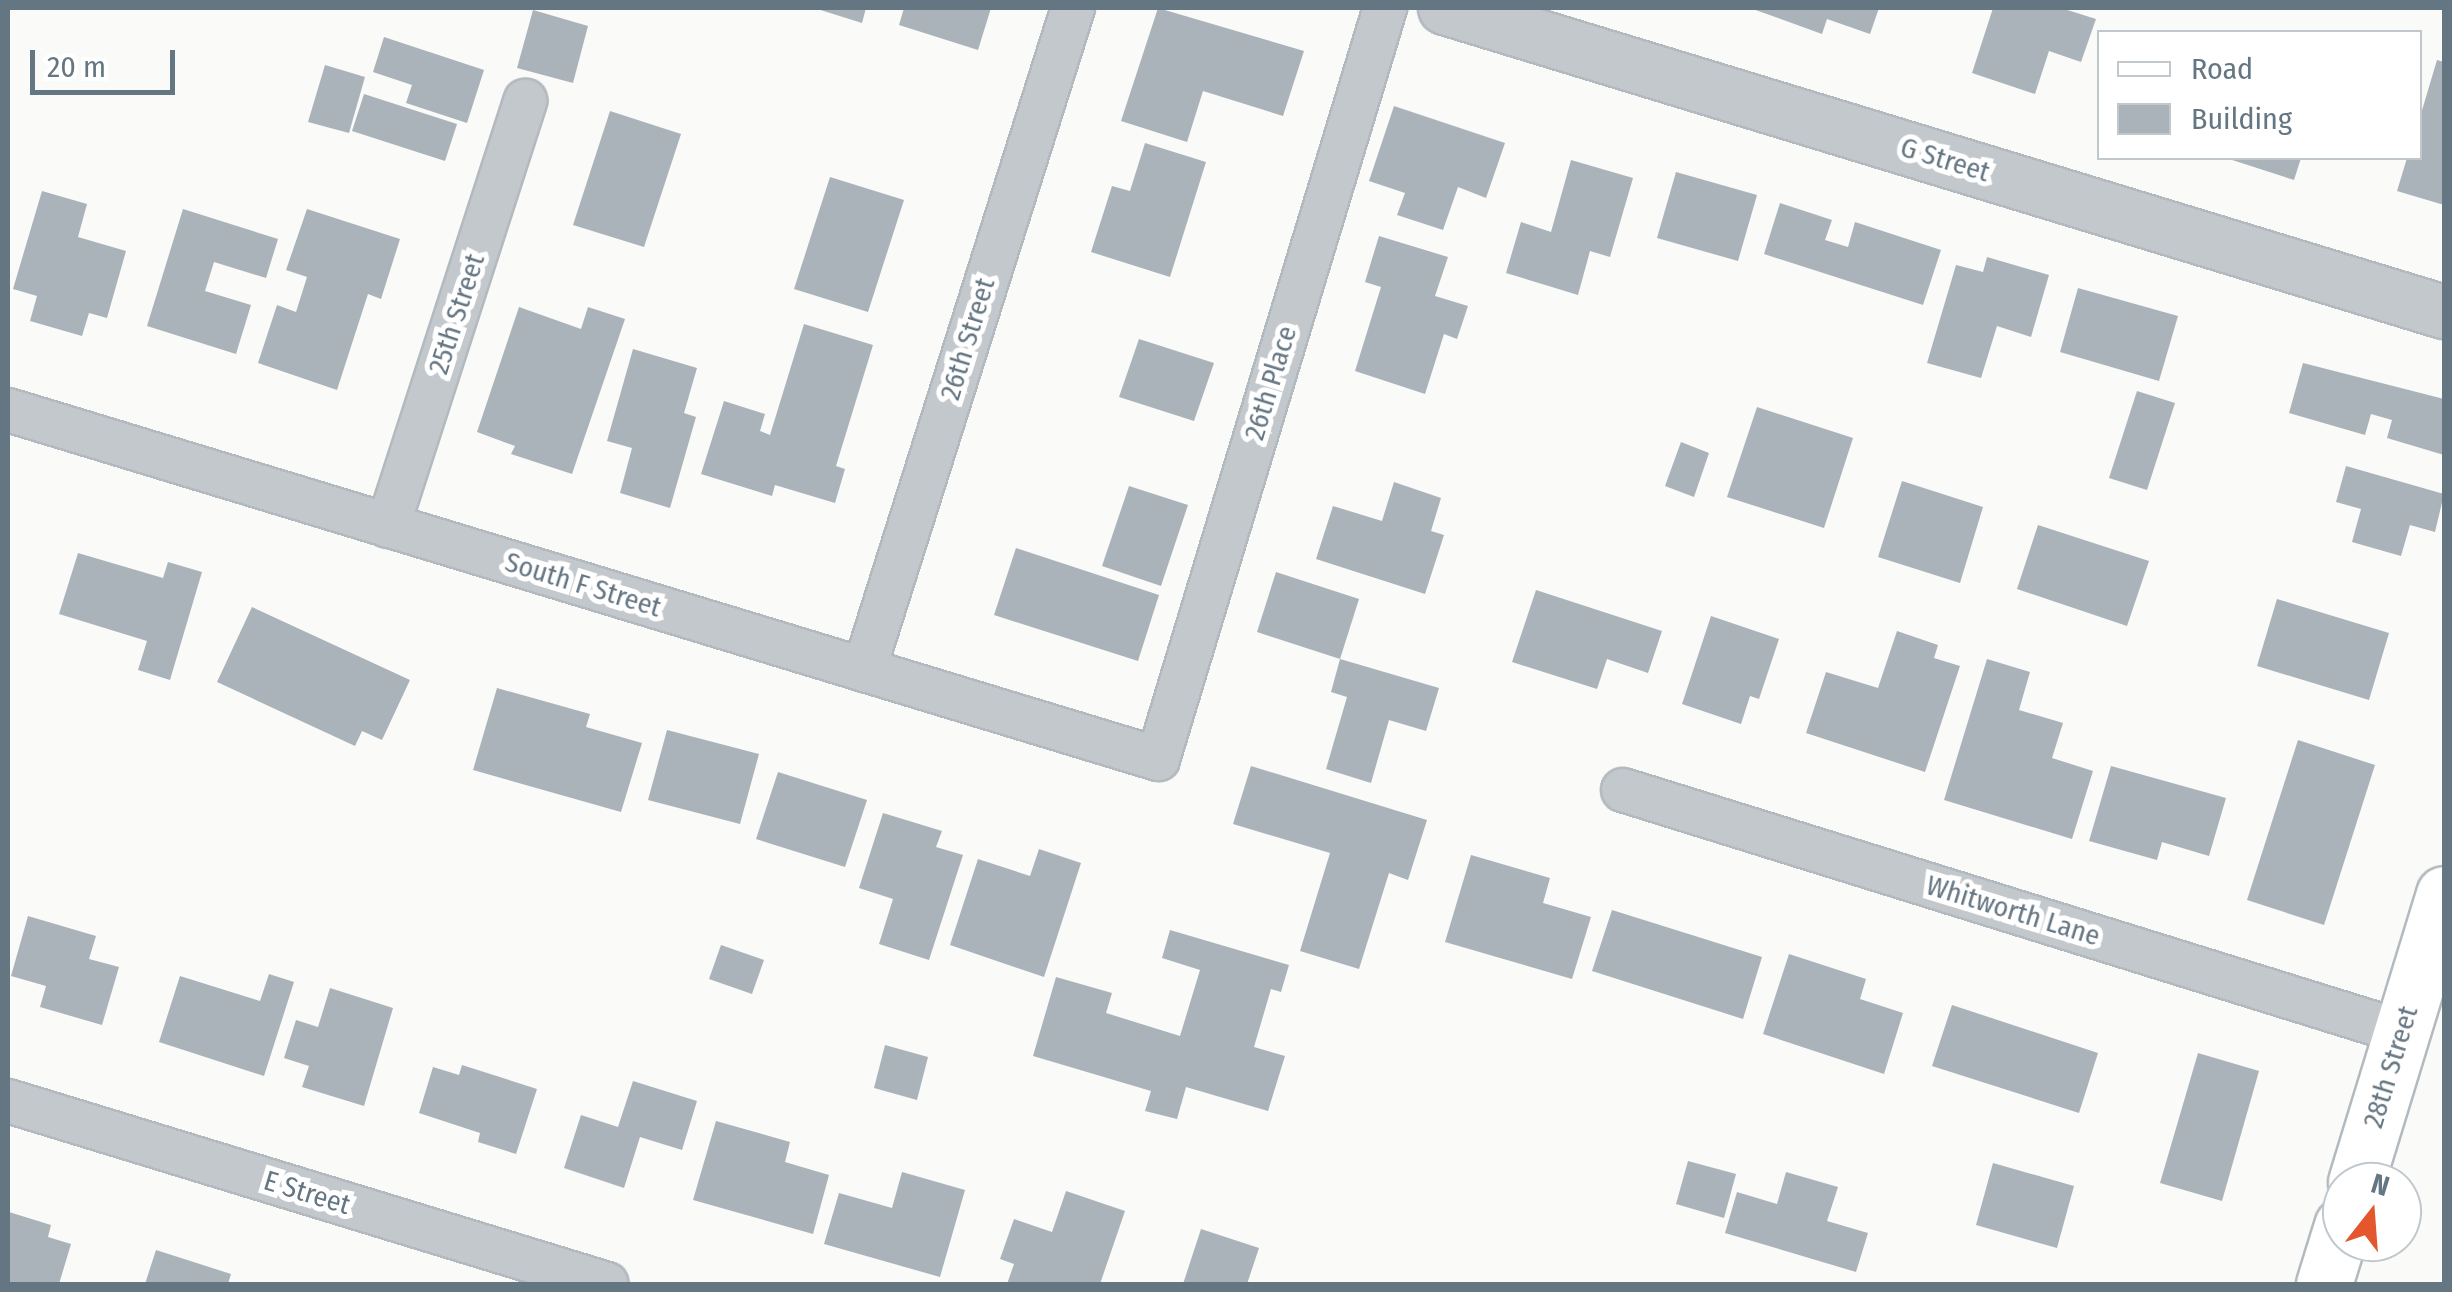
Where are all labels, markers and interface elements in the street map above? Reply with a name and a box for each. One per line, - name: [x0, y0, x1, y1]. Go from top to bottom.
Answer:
- scale bar: [35, 30, 180, 92]
- legend: [2097, 30, 2422, 160]
- text: 20 m: [47, 49, 106, 85]
- text: Road: [2191, 51, 2253, 87]
- text: Building: [2191, 101, 2292, 137]
- street label: G Street: [1896, 131, 1994, 189]
- street label: 25th Street: [422, 250, 492, 378]
- street label: 26th Street: [934, 274, 1002, 404]
- street label: 26th Place: [1238, 322, 1304, 444]
- street label: South F Street: [501, 545, 665, 625]
- street label: Whitworth Lane: [1922, 869, 2104, 953]
- street label: 28th Street: [2357, 1002, 2425, 1132]
- north arrow: [2322, 1162, 2422, 1262]
- street label: E Street: [260, 1164, 354, 1222]
- text: N: [2367, 1167, 2393, 1203]

